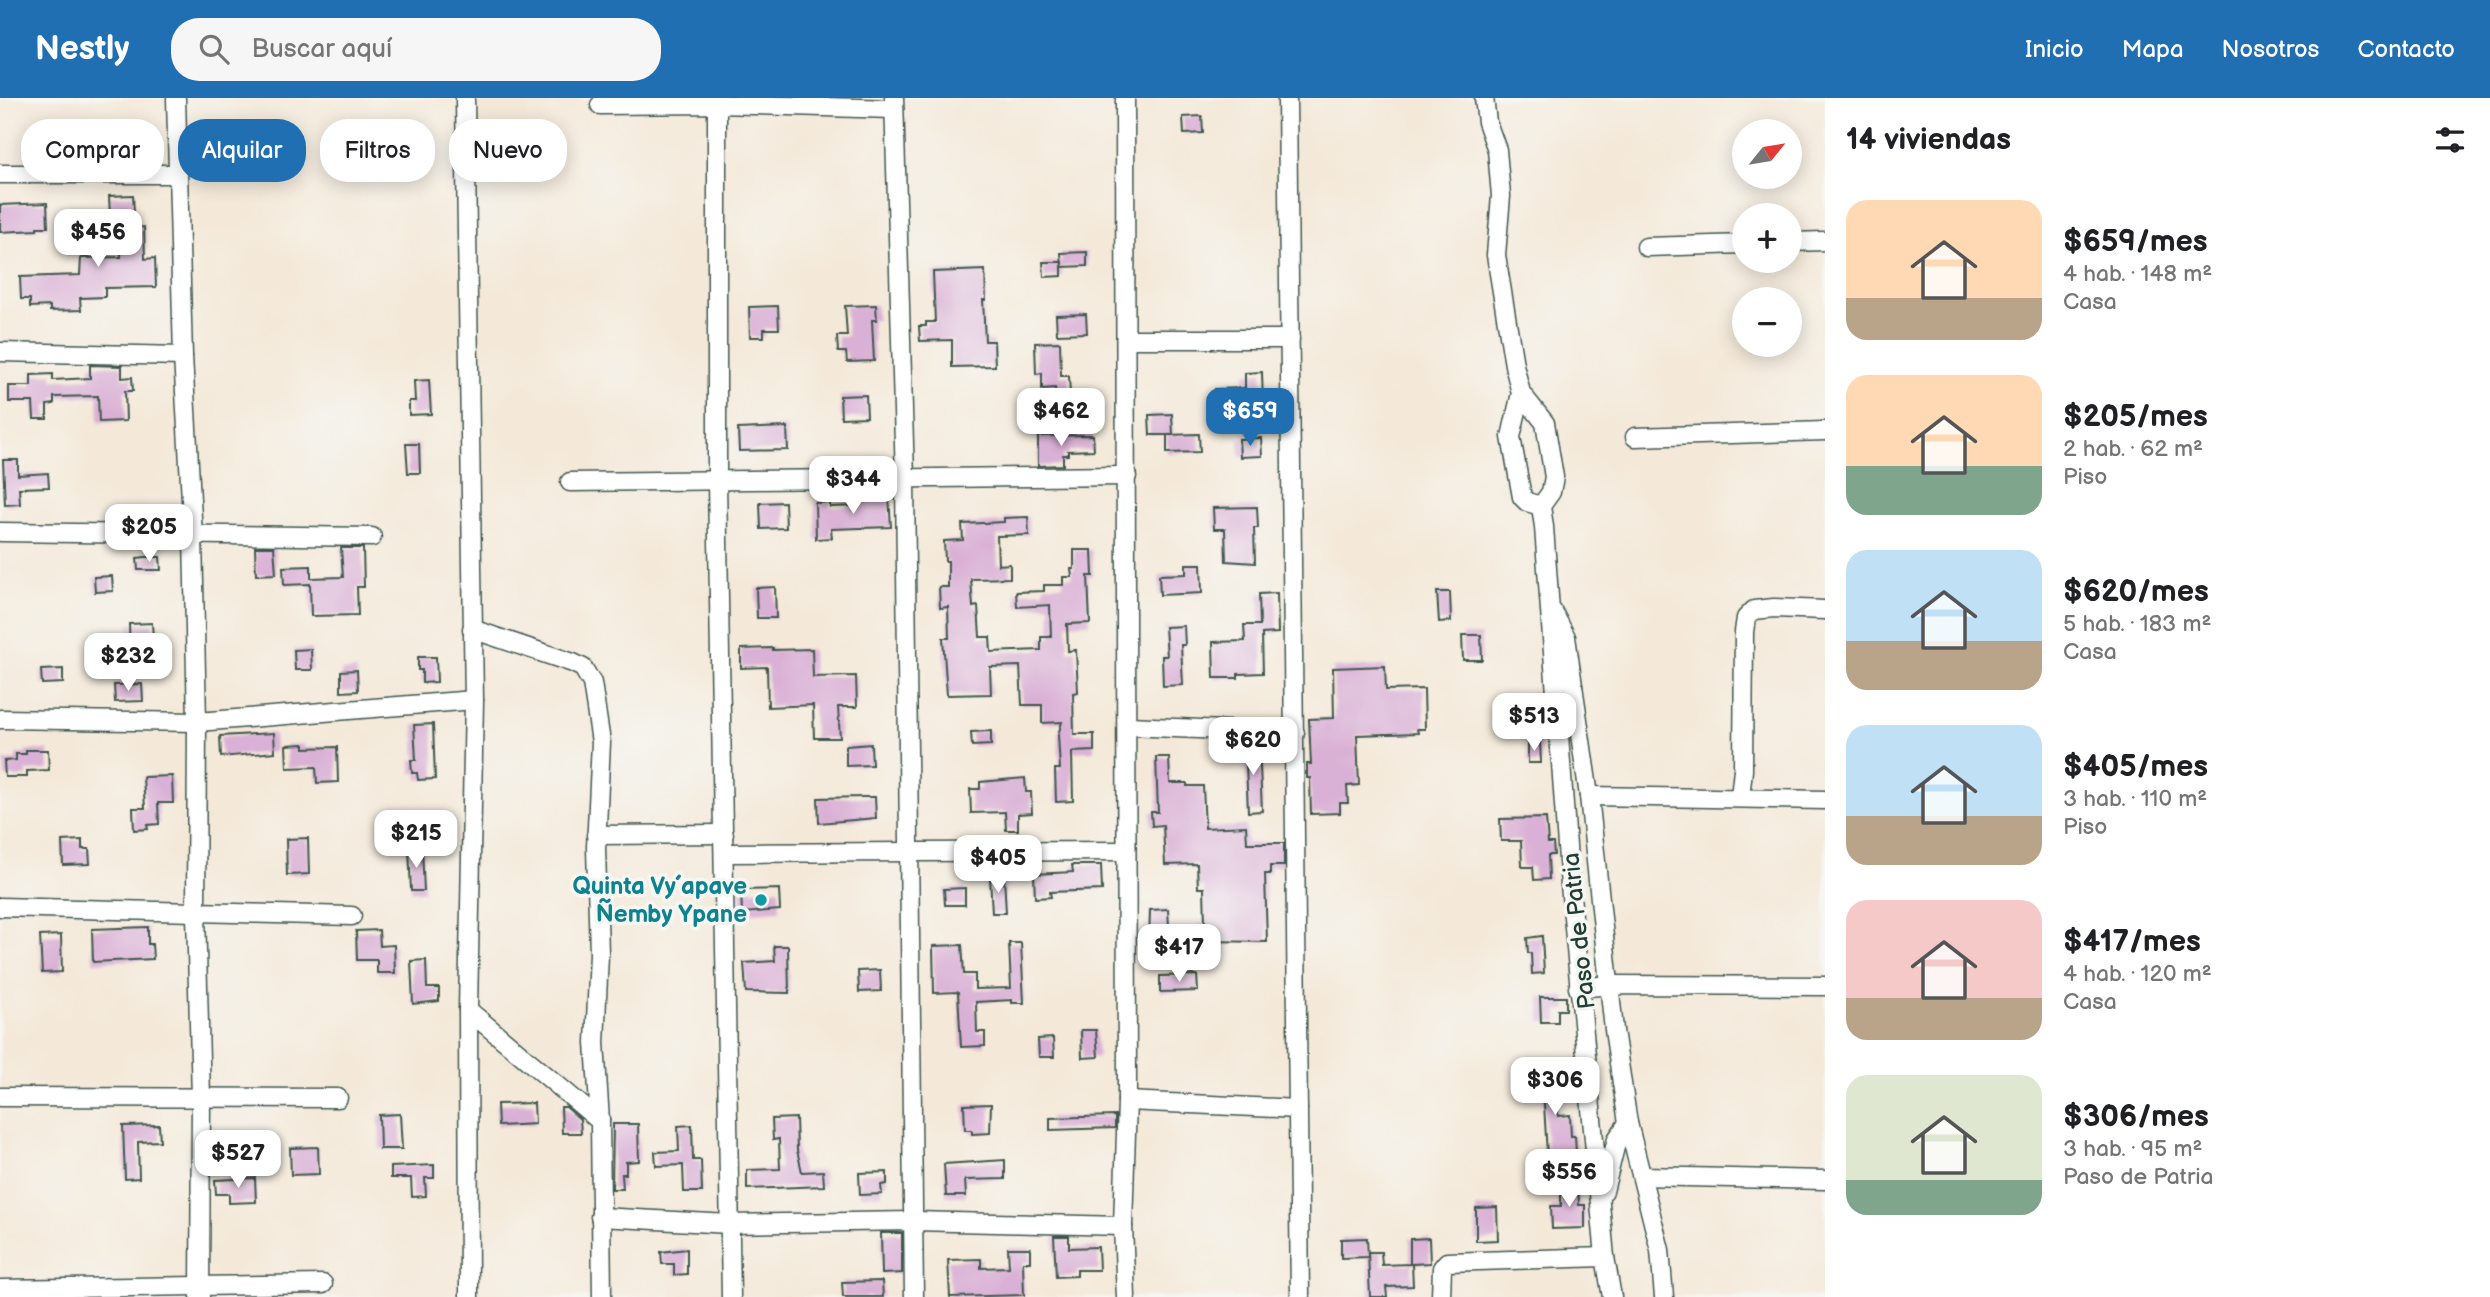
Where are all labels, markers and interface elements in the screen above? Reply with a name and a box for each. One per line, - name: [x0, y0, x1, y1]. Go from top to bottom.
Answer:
- search box: [171, 18, 661, 81]
- text: Nestly: [35, 29, 129, 69]
- icon: search: [195, 30, 233, 68]
- text: Buscar aquí: [251, 34, 392, 65]
- text: Inicio: [2025, 35, 2084, 64]
- text: Mapa: [2122, 35, 2184, 64]
- text: Nosotros: [2222, 35, 2319, 64]
- text: Contacto: [2357, 35, 2455, 64]
- chip: Comprar: [21, 119, 164, 182]
- chip: Alquilar: [178, 119, 306, 182]
- chip: Filtros: [320, 119, 435, 182]
- chip: Nuevo: [449, 119, 567, 182]
- north arrow: [1732, 119, 1802, 189]
- map controls: [1732, 119, 1802, 357]
- icon: filters: [2431, 121, 2469, 159]
- text: 14 viviendas: [1846, 122, 2011, 158]
- button: +: [1732, 203, 1802, 273]
- pin: $456: [57, 209, 139, 269]
- text: $456: [70, 218, 126, 246]
- text: $659/mes: [2063, 224, 2207, 260]
- icon: home: [1902, 228, 1986, 312]
- text: 4 hab. · 148 m²: [2063, 260, 2212, 288]
- button: −: [1732, 287, 1802, 357]
- text: Casa: [2063, 288, 2117, 316]
- pin: $462: [1020, 388, 1102, 448]
- pin: $659: [1209, 388, 1291, 448]
- text: $462: [1033, 397, 1089, 425]
- text: $659: [1222, 397, 1278, 425]
- text: $205/mes: [2063, 399, 2208, 435]
- icon: home: [1902, 403, 1986, 487]
- text: 2 hab. · 62 m²: [2063, 435, 2203, 463]
- pin: $344: [812, 456, 894, 516]
- text: Piso: [2063, 463, 2107, 491]
- text: $344: [825, 465, 881, 493]
- pin: $205: [108, 504, 190, 564]
- text: $205: [121, 513, 177, 541]
- text: $620/mes: [2063, 574, 2209, 610]
- icon: home: [1902, 578, 1986, 662]
- text: 5 hab. · 183 m²: [2063, 610, 2211, 638]
- pin: $232: [87, 634, 169, 693]
- text: Casa: [2063, 638, 2117, 666]
- text: $232: [100, 642, 156, 670]
- pin: $513: [1493, 694, 1575, 753]
- text: $513: [1508, 702, 1560, 730]
- pin: $620: [1212, 718, 1294, 777]
- text: $620: [1225, 726, 1281, 754]
- text: $405/mes: [2063, 749, 2208, 785]
- icon: home: [1902, 753, 1986, 837]
- text: 3 hab. · 110 m²: [2063, 785, 2207, 813]
- pin: $215: [375, 810, 457, 870]
- text: Piso: [2063, 813, 2107, 841]
- text: $215: [390, 819, 442, 847]
- pin: $405: [957, 836, 1039, 895]
- text: $405: [970, 844, 1026, 872]
- street label: Paso de Patria: [1556, 851, 1602, 1011]
- place label: Quinta Vy´apave Ñemby Ypane: [573, 872, 747, 929]
- marker: Quinta Vy´apave Ñemby Ypane: [753, 892, 769, 908]
- pin: $417: [1138, 924, 1220, 984]
- text: $417/mes: [2063, 924, 2201, 960]
- icon: home: [1902, 928, 1986, 1012]
- text: $417: [1154, 933, 1204, 961]
- text: 4 hab. · 120 m²: [2063, 960, 2212, 988]
- text: Casa: [2063, 988, 2117, 1016]
- pin: $306: [1514, 1058, 1596, 1117]
- text: $306: [1527, 1066, 1583, 1094]
- text: $306/mes: [2063, 1099, 2209, 1135]
- icon: home: [1902, 1103, 1986, 1187]
- pin: $527: [197, 1130, 279, 1190]
- text: 3 hab. · 95 m²: [2063, 1135, 2202, 1163]
- text: $527: [211, 1139, 265, 1167]
- pin: $556: [1528, 1150, 1610, 1209]
- text: $556: [1541, 1158, 1597, 1186]
- text: Paso de Patria: [2063, 1163, 2214, 1191]

